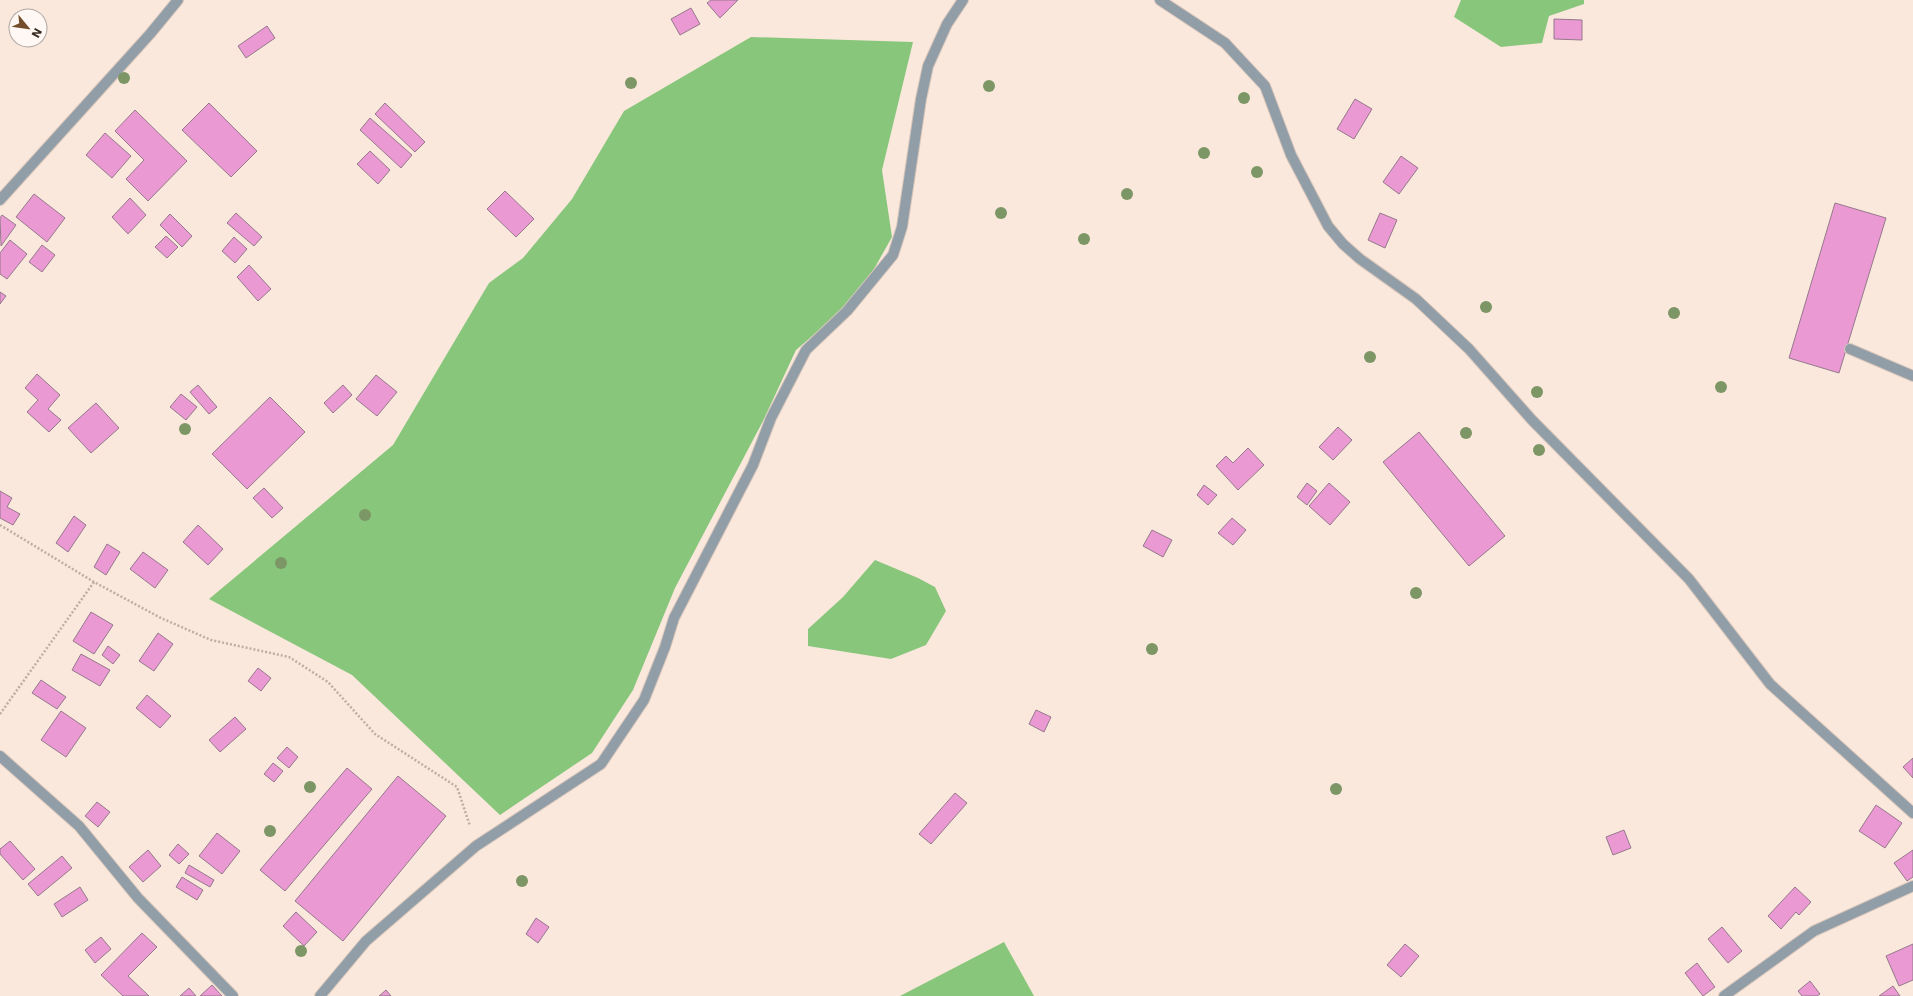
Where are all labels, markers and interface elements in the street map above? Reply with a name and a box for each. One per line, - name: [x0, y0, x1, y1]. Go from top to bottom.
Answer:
- north arrow: [8, 8, 48, 48]
- text: N: [28, 25, 44, 40]

